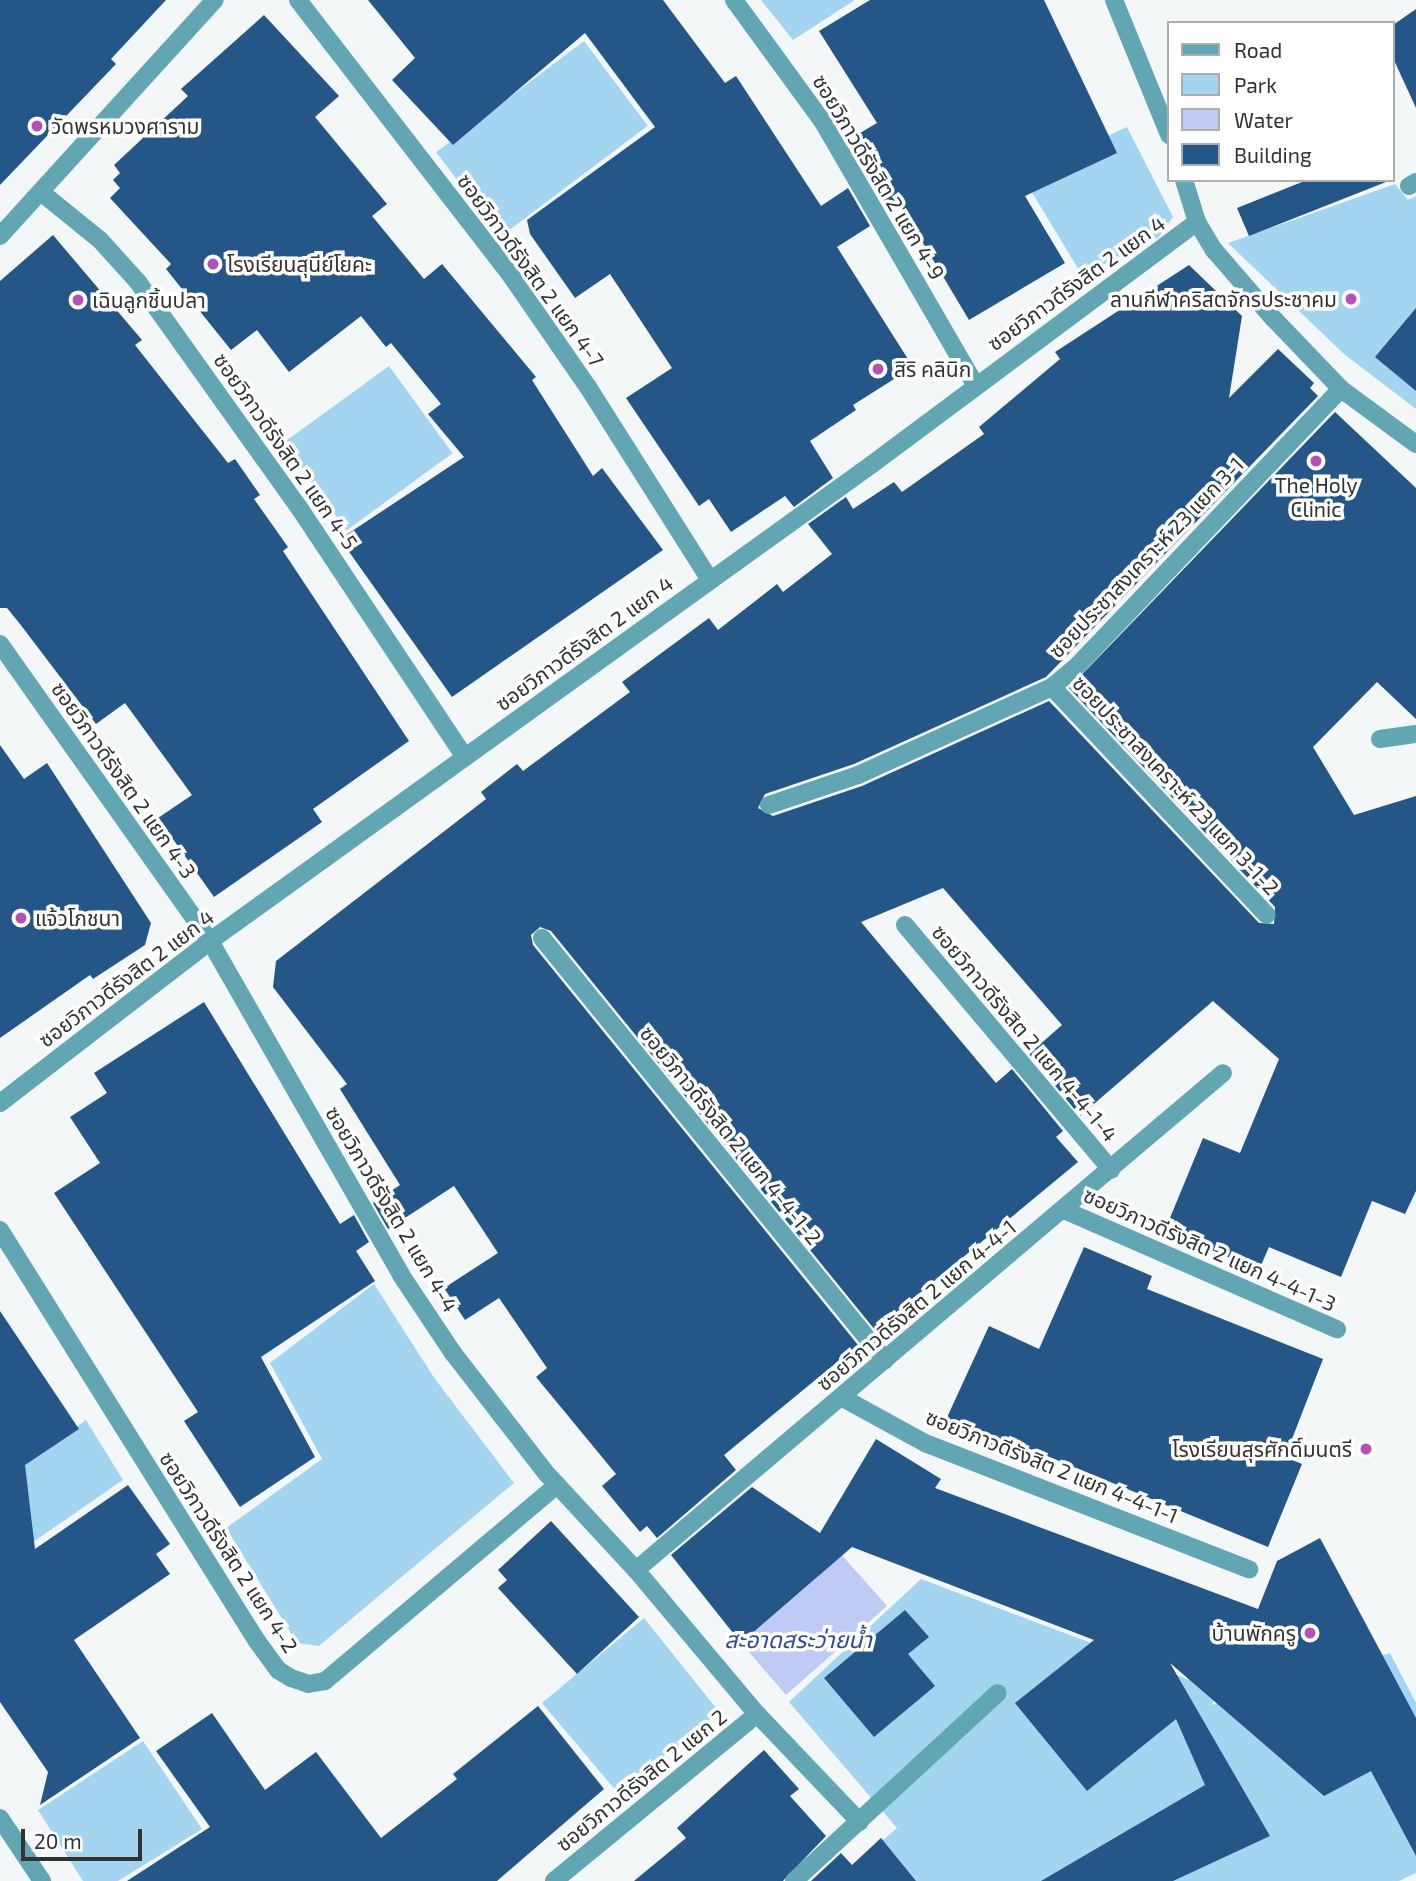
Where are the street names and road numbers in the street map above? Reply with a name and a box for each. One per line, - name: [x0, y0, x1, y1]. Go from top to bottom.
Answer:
- street label: ซอยวิภาวดีรังสิต 2 แยก 4-9: [808, 70, 950, 284]
- street label: ซอยวิภาวดีรังสิต 2 แยก 4-7: [453, 169, 609, 371]
- street label: ซอยวิภาวดีรังสิต 2 แยก 4: [982, 210, 1170, 356]
- street label: ซอยวิภาวดีรังสิต 2 แยก 4-5: [209, 348, 363, 554]
- street label: ซอยประชาสงเคราะห์ 23 แยก 3-1: [1043, 451, 1249, 663]
- street label: ซอยวิภาวดีรังสิต 2 แยก 4: [490, 570, 678, 716]
- street label: ซอยประชาสงเคราะห์ 23 แยก 3-1-2: [1068, 670, 1284, 900]
- street label: ซอยวิภาวดีรังสิต 2 แยก 4-3: [47, 677, 201, 883]
- street label: ซอยวิภาวดีรังสิต 2 แยก 4: [33, 904, 219, 1052]
- street label: ซอยวิภาวดีรังสิต 2 แยก 4-4-1-4: [927, 920, 1123, 1146]
- street label: ซอยวิภาวดีรังสิต 2 แยก 4-4-1-2: [635, 1021, 827, 1249]
- street label: ซอยวิภาวดีรังสิต 2 แยก 4-4: [321, 1102, 463, 1316]
- street label: ซอยวิภาวดีรังสิต 2 แยก 4-4-1-3: [1080, 1182, 1340, 1316]
- street label: ซอยวิภาวดีรังสิต 2 แยก 4-4-1: [811, 1214, 1021, 1396]
- street label: ซอยวิภาวดีรังสิต 2 แยก 4-4-1-1: [922, 1404, 1182, 1528]
- street label: ซอยวิภาวดีรังสิต 2 แยก 4-2: [155, 1447, 303, 1657]
- street label: ซอยวิภาวดีรังสิต 2 แยก 2: [551, 1704, 731, 1856]

